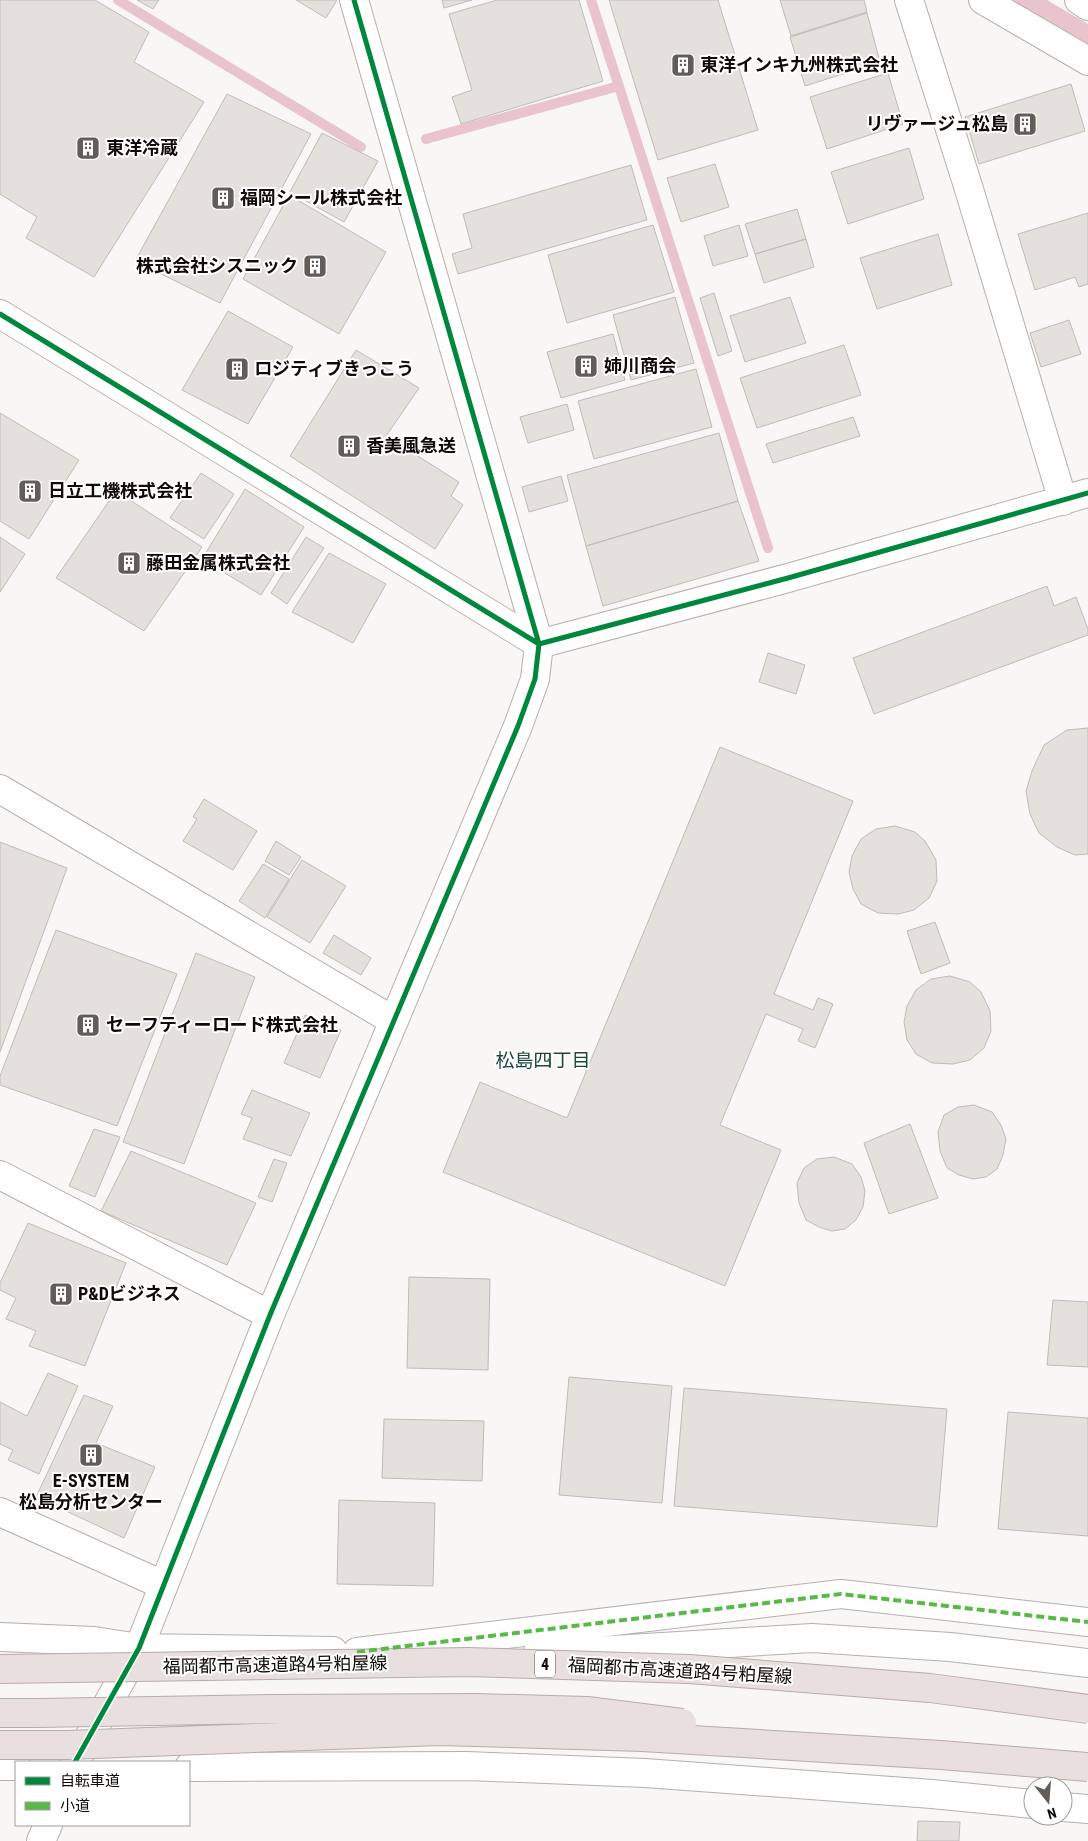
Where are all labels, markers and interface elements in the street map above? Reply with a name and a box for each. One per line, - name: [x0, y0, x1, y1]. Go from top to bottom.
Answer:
- building icon: 東洋インキ九州株式会社: [670, 52, 696, 78]
- place label: 東洋インキ九州株式会社: [700, 54, 898, 75]
- building icon: リヴァージュ松島: [1012, 111, 1038, 137]
- place label: リヴァージュ松島: [866, 113, 1008, 134]
- building icon: 東洋冷蔵: [75, 135, 101, 161]
- place label: 東洋冷蔵: [106, 137, 178, 158]
- building icon: 福岡シール株式会社: [210, 185, 236, 211]
- place label: 福岡シール株式会社: [240, 187, 402, 208]
- building icon: 株式会社シスニック: [302, 253, 328, 279]
- place label: 株式会社シスニック: [136, 255, 298, 276]
- building icon: 姉川商会: [573, 353, 599, 379]
- place label: 姉川商会: [604, 355, 676, 376]
- building icon: ロジティブきっこう: [224, 356, 250, 382]
- place label: ロジティブきっこう: [254, 358, 414, 379]
- building icon: 香美風急送: [336, 433, 362, 459]
- place label: 香美風急送: [366, 435, 456, 456]
- building icon: 日立工機株式会社: [17, 478, 43, 504]
- place label: 日立工機株式会社: [48, 480, 192, 501]
- building icon: 藤田金属株式会社: [116, 550, 142, 576]
- place label: 藤田金属株式会社: [146, 552, 290, 573]
- building icon: セーフティーロード株式会社: [75, 1012, 101, 1038]
- place label: セーフティーロード株式会社: [106, 1014, 338, 1035]
- district label: 松島四丁目: [495, 1049, 591, 1072]
- building icon: P&Dビジネス: [48, 1281, 74, 1307]
- place label: P&Dビジネス: [78, 1283, 181, 1304]
- building icon: E-SYSTEM 松島分析センター: [78, 1442, 104, 1468]
- place label: E-SYSTEM 松島分析センター: [19, 1470, 163, 1512]
- road number: 4: [535, 1650, 555, 1678]
- street label: 福岡都市高速道路4号粕屋線: [162, 1652, 388, 1677]
- street label: 福岡都市高速道路4号粕屋線: [567, 1654, 793, 1687]
- legend: [15, 1761, 190, 1826]
- text: 自転車道: [60, 1772, 120, 1790]
- north arrow: [1023, 1776, 1073, 1826]
- text: 小道: [60, 1797, 90, 1815]
- text: N: [1045, 1805, 1058, 1822]

